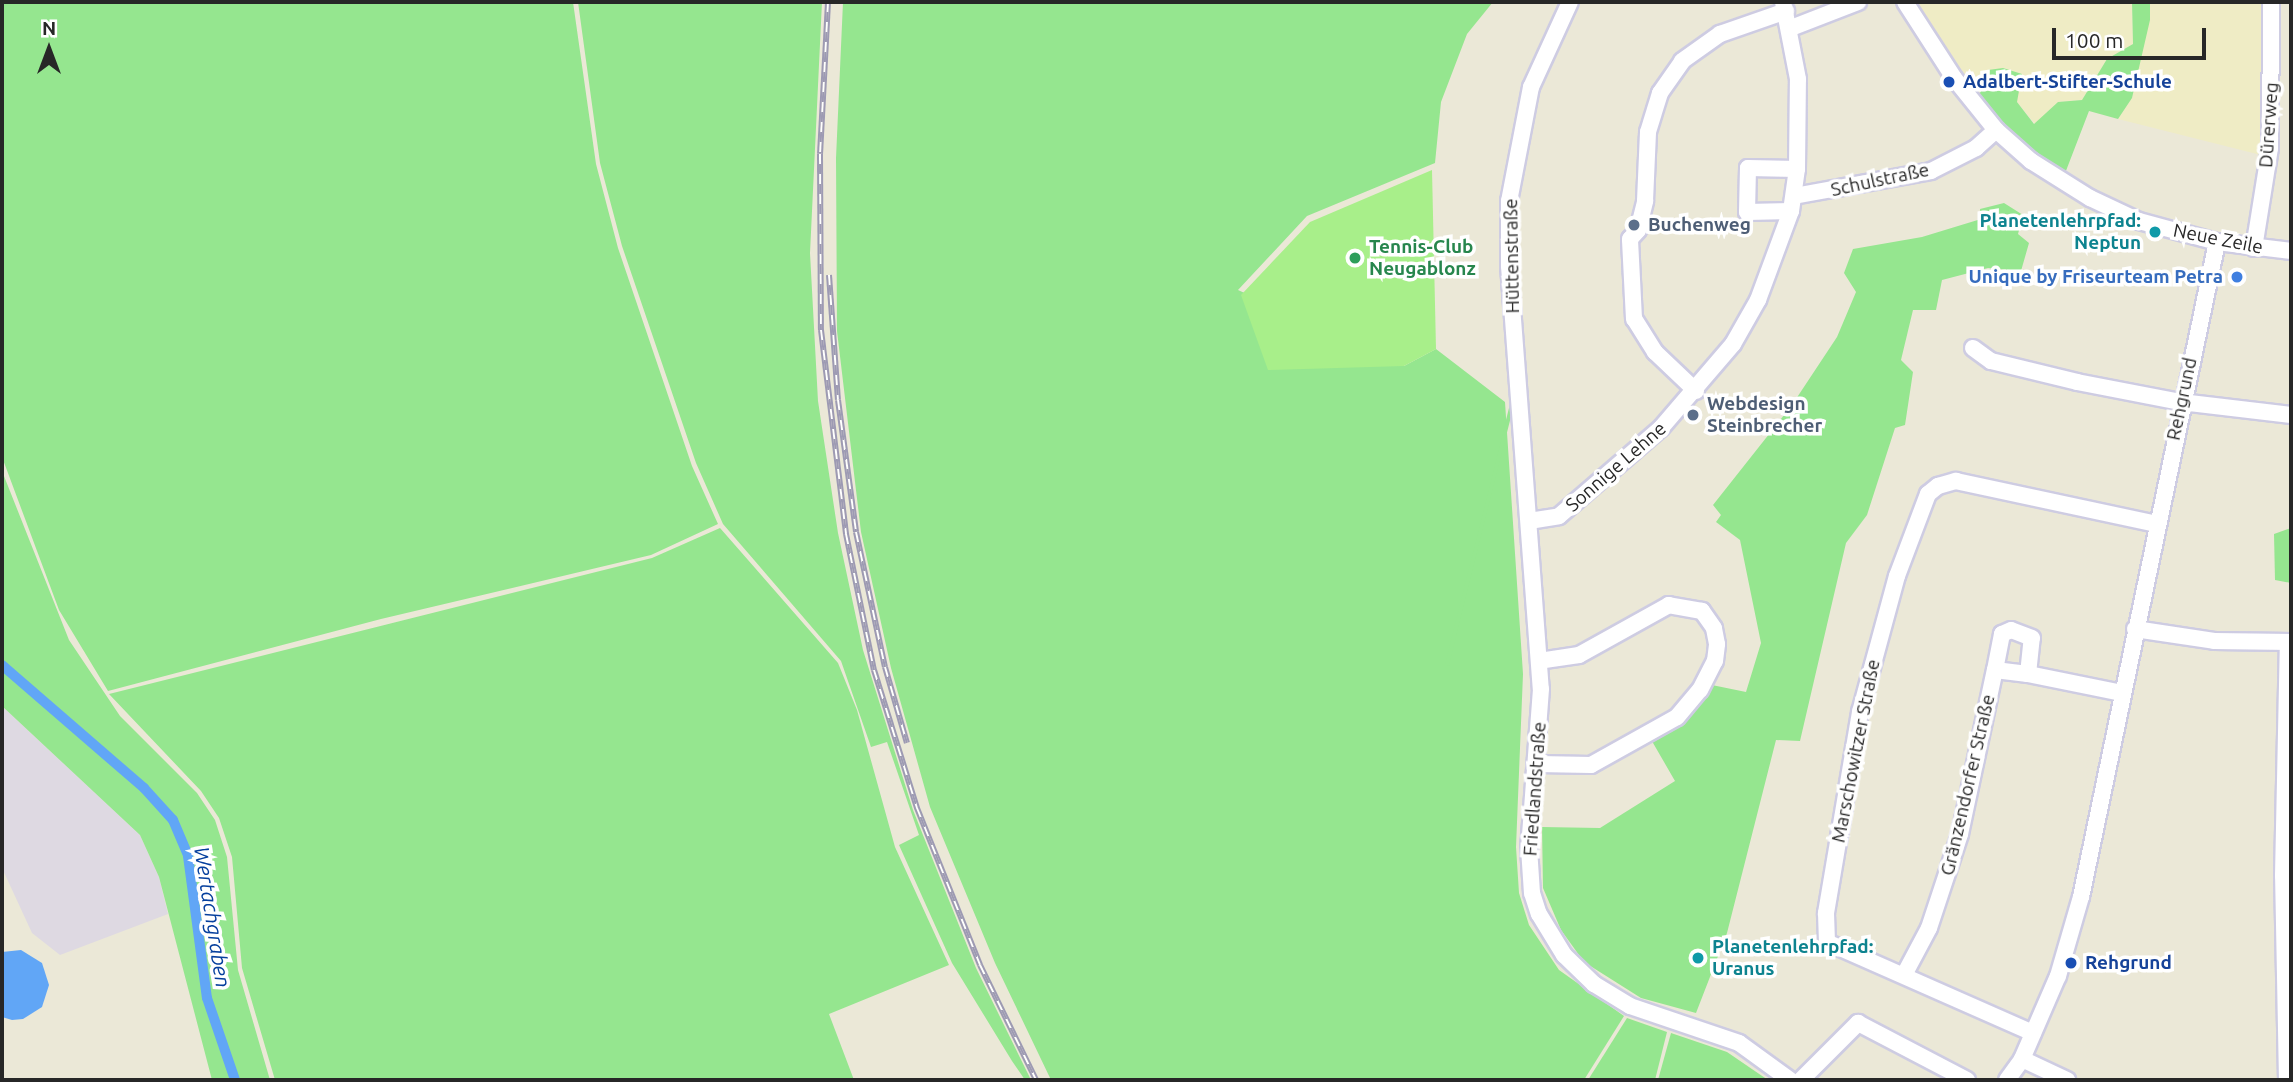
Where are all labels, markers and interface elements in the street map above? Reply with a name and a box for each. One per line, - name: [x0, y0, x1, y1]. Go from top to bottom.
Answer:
- north arrow: [14, 14, 84, 84]
- scale bar: [2055, 14, 2209, 58]
- text: N: [42, 17, 56, 39]
- text: 100 m: [2065, 28, 2123, 52]
- place label: Adalbert-Stifter-Schule: [1963, 71, 2172, 93]
- marker: Adalbert-Stifter-Schule: [1941, 74, 1957, 90]
- street label: Dürerweg: [2255, 81, 2283, 169]
- street label: Schulstraße: [1829, 158, 1931, 202]
- street label: Hüttenstraße: [1500, 198, 1524, 314]
- place label: Planetenlehrpfad: Neptun: [1980, 210, 2141, 254]
- place label: Buchenweg: [1648, 214, 1751, 236]
- marker: Buchenweg: [1626, 217, 1642, 233]
- street label: Neue Zeile: [2171, 219, 2265, 259]
- marker: Planetenlehrpfad: Neptun: [2147, 224, 2163, 240]
- place label: Tennis-Club Neugablonz: [1369, 236, 1476, 280]
- marker: Tennis-Club Neugablonz: [1347, 250, 1363, 266]
- place label: Unique by Friseurteam Petra: [1968, 266, 2223, 288]
- marker: Unique by Friseurteam Petra: [2229, 269, 2245, 285]
- street label: Rehgrund: [2162, 356, 2202, 442]
- place label: Webdesign Steinbrecher: [1707, 393, 1822, 437]
- marker: Webdesign Steinbrecher: [1685, 407, 1701, 423]
- street label: Sonnige Lehne: [1561, 417, 1671, 517]
- street label: Marschowitzer Straße: [1827, 657, 1885, 845]
- street label: Gränzendorfer Straße: [1936, 692, 2000, 878]
- street label: Friedlandstraße: [1519, 721, 1551, 857]
- water label: Wertachgraben: [189, 845, 237, 989]
- place label: Planetenlehrpfad: Uranus: [1712, 936, 1873, 980]
- marker: Planetenlehrpfad: Uranus: [1690, 950, 1706, 966]
- place label: Rehgrund: [2085, 952, 2172, 974]
- marker: Rehgrund: [2063, 955, 2079, 971]

